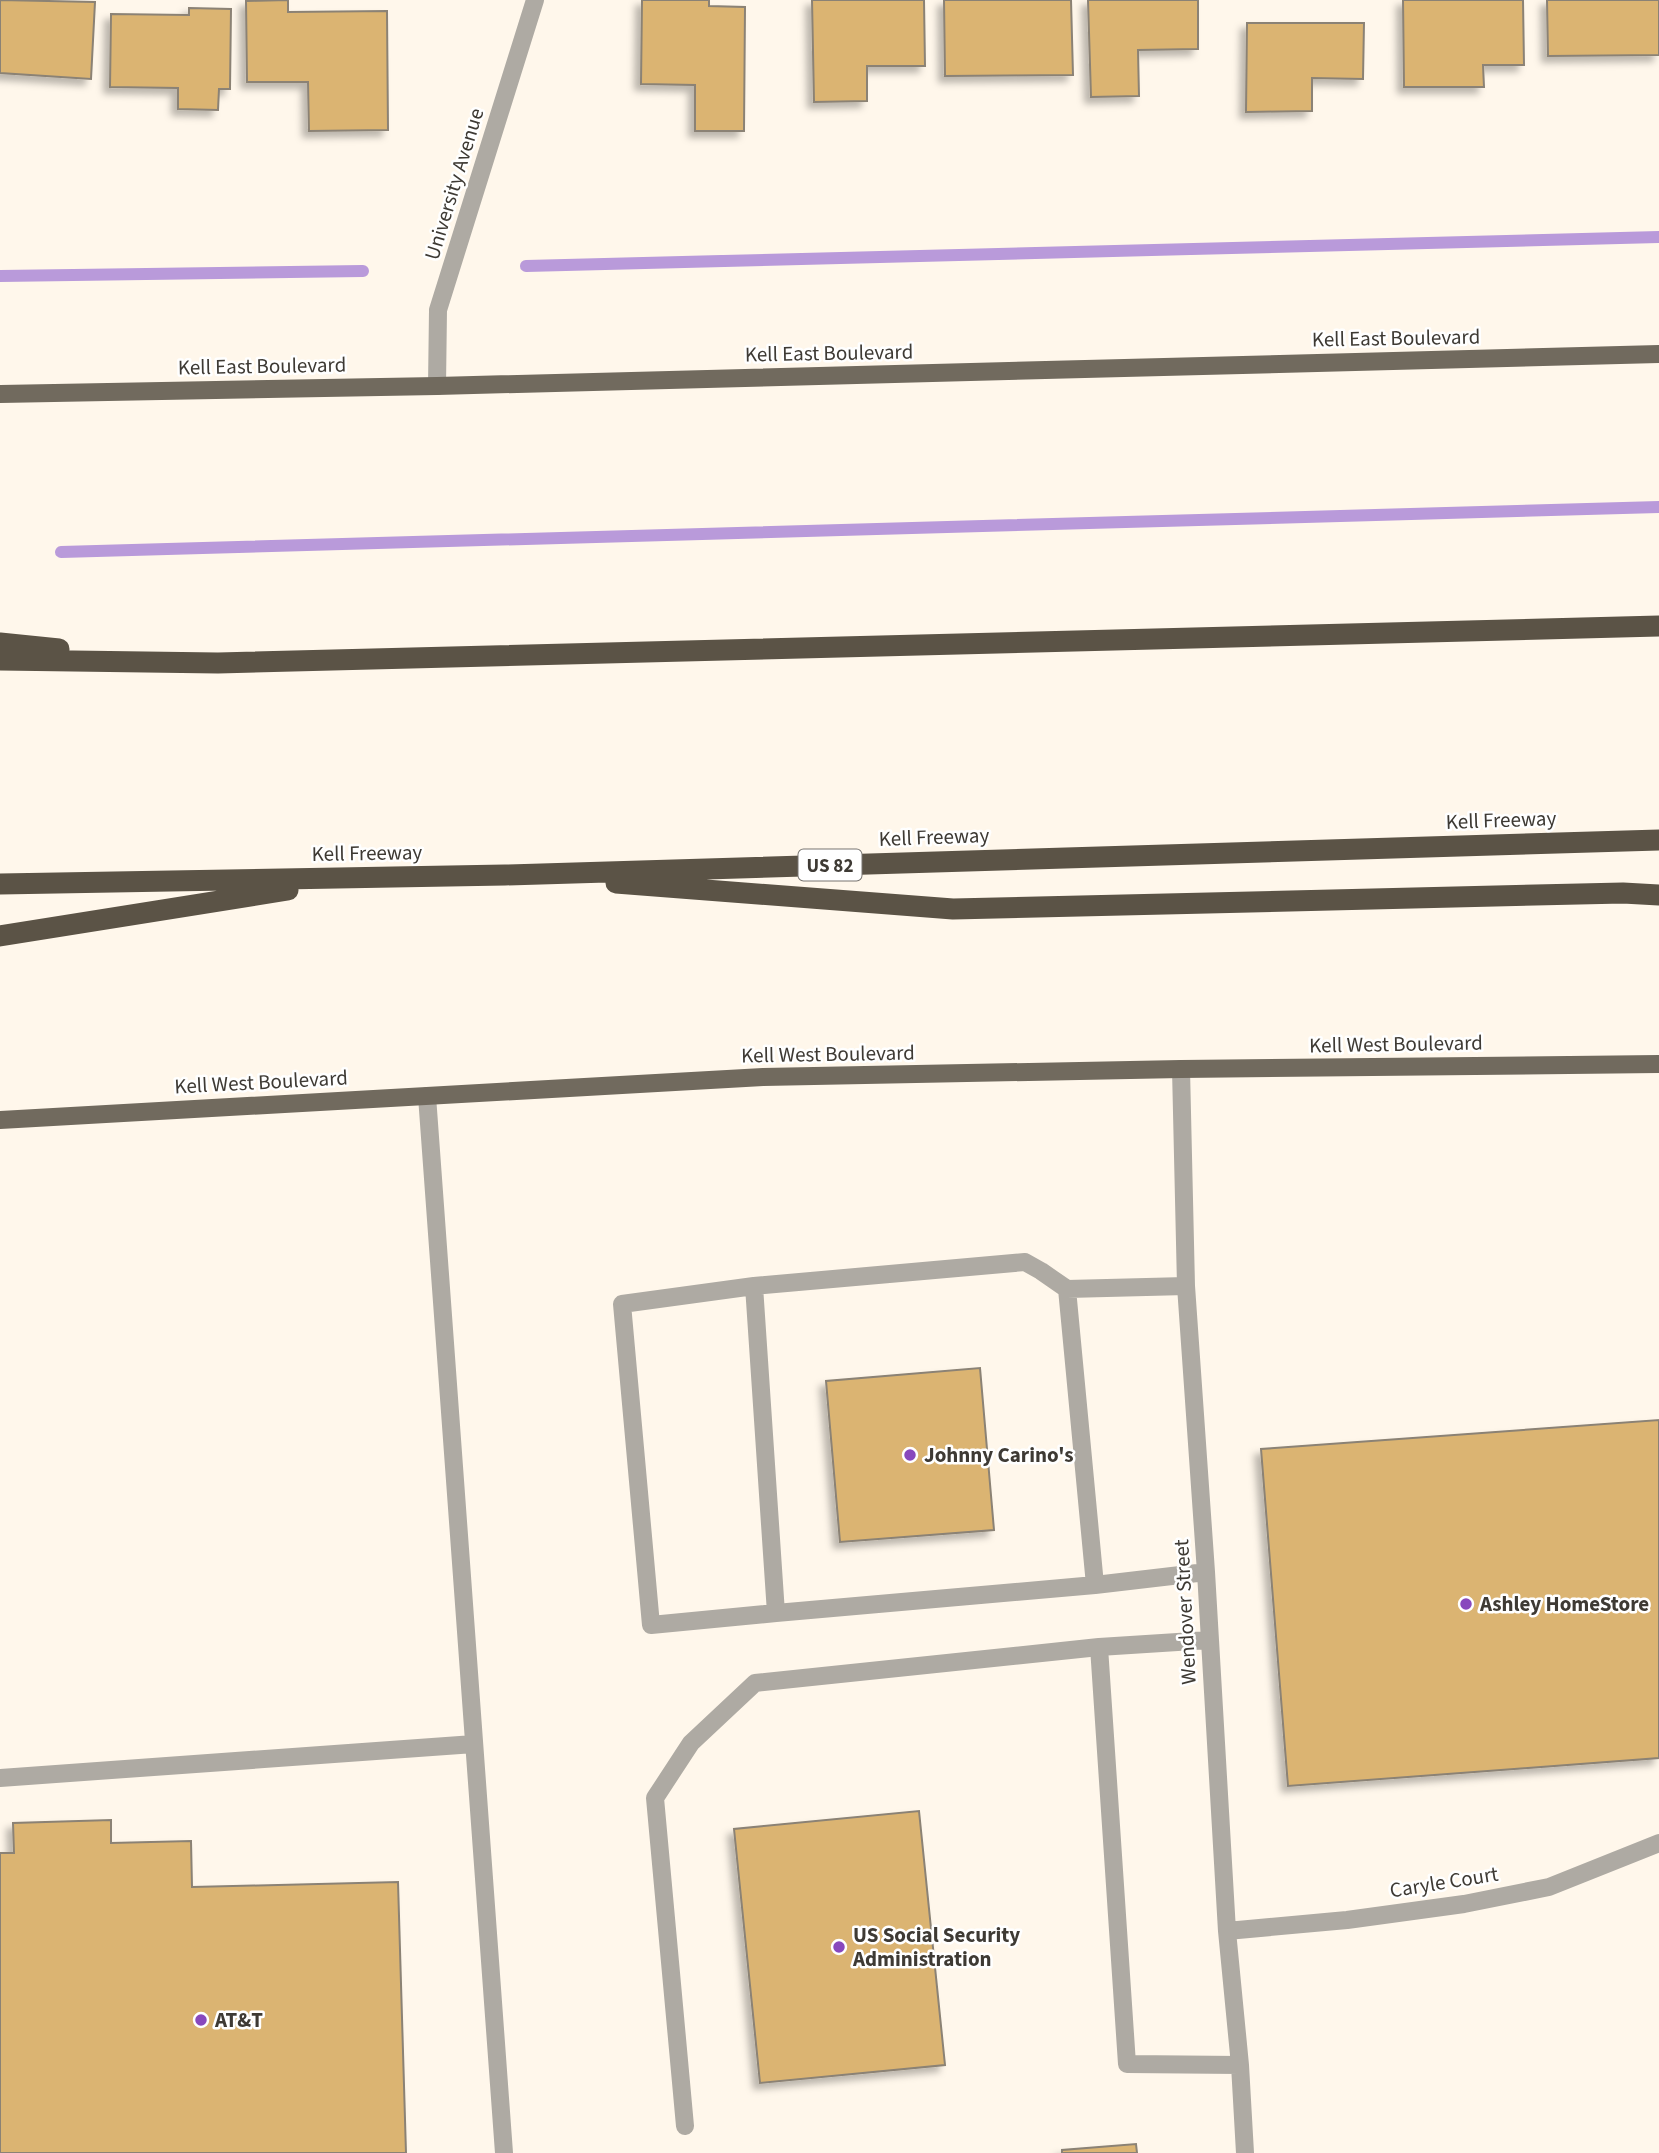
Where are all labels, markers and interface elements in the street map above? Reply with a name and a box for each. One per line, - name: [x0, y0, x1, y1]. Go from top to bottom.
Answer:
- street label: University Avenue: [417, 104, 491, 264]
- street label: Kell East Boulevard: [1312, 322, 1480, 354]
- street label: Kell East Boulevard: [745, 337, 913, 369]
- street label: Kell East Boulevard: [178, 350, 346, 382]
- street label: Kell Freeway: [1445, 803, 1557, 837]
- street label: Kell Freeway: [878, 820, 990, 854]
- street label: Kell Freeway: [311, 837, 423, 869]
- road number: US 82: [798, 850, 862, 880]
- street label: Kell West Boulevard: [1309, 1027, 1483, 1061]
- street label: Kell West Boulevard: [741, 1037, 915, 1071]
- street label: Kell West Boulevard: [173, 1062, 349, 1102]
- place label: Johnny Carino's: [924, 1440, 1073, 1470]
- marker: Johnny Carino's: [902, 1447, 918, 1463]
- street label: Wendover Street: [1166, 1539, 1204, 1685]
- place label: Ashley HomeStore: [1479, 1589, 1649, 1619]
- marker: Ashley HomeStore: [1458, 1596, 1474, 1612]
- street label: Caryle Court: [1388, 1859, 1500, 1905]
- place label: US Social Security Administration: [852, 1920, 1020, 1974]
- marker: US Social Security Administration: [831, 1939, 847, 1955]
- place label: AT&T: [214, 2005, 263, 2035]
- marker: AT&T: [193, 2012, 209, 2028]

